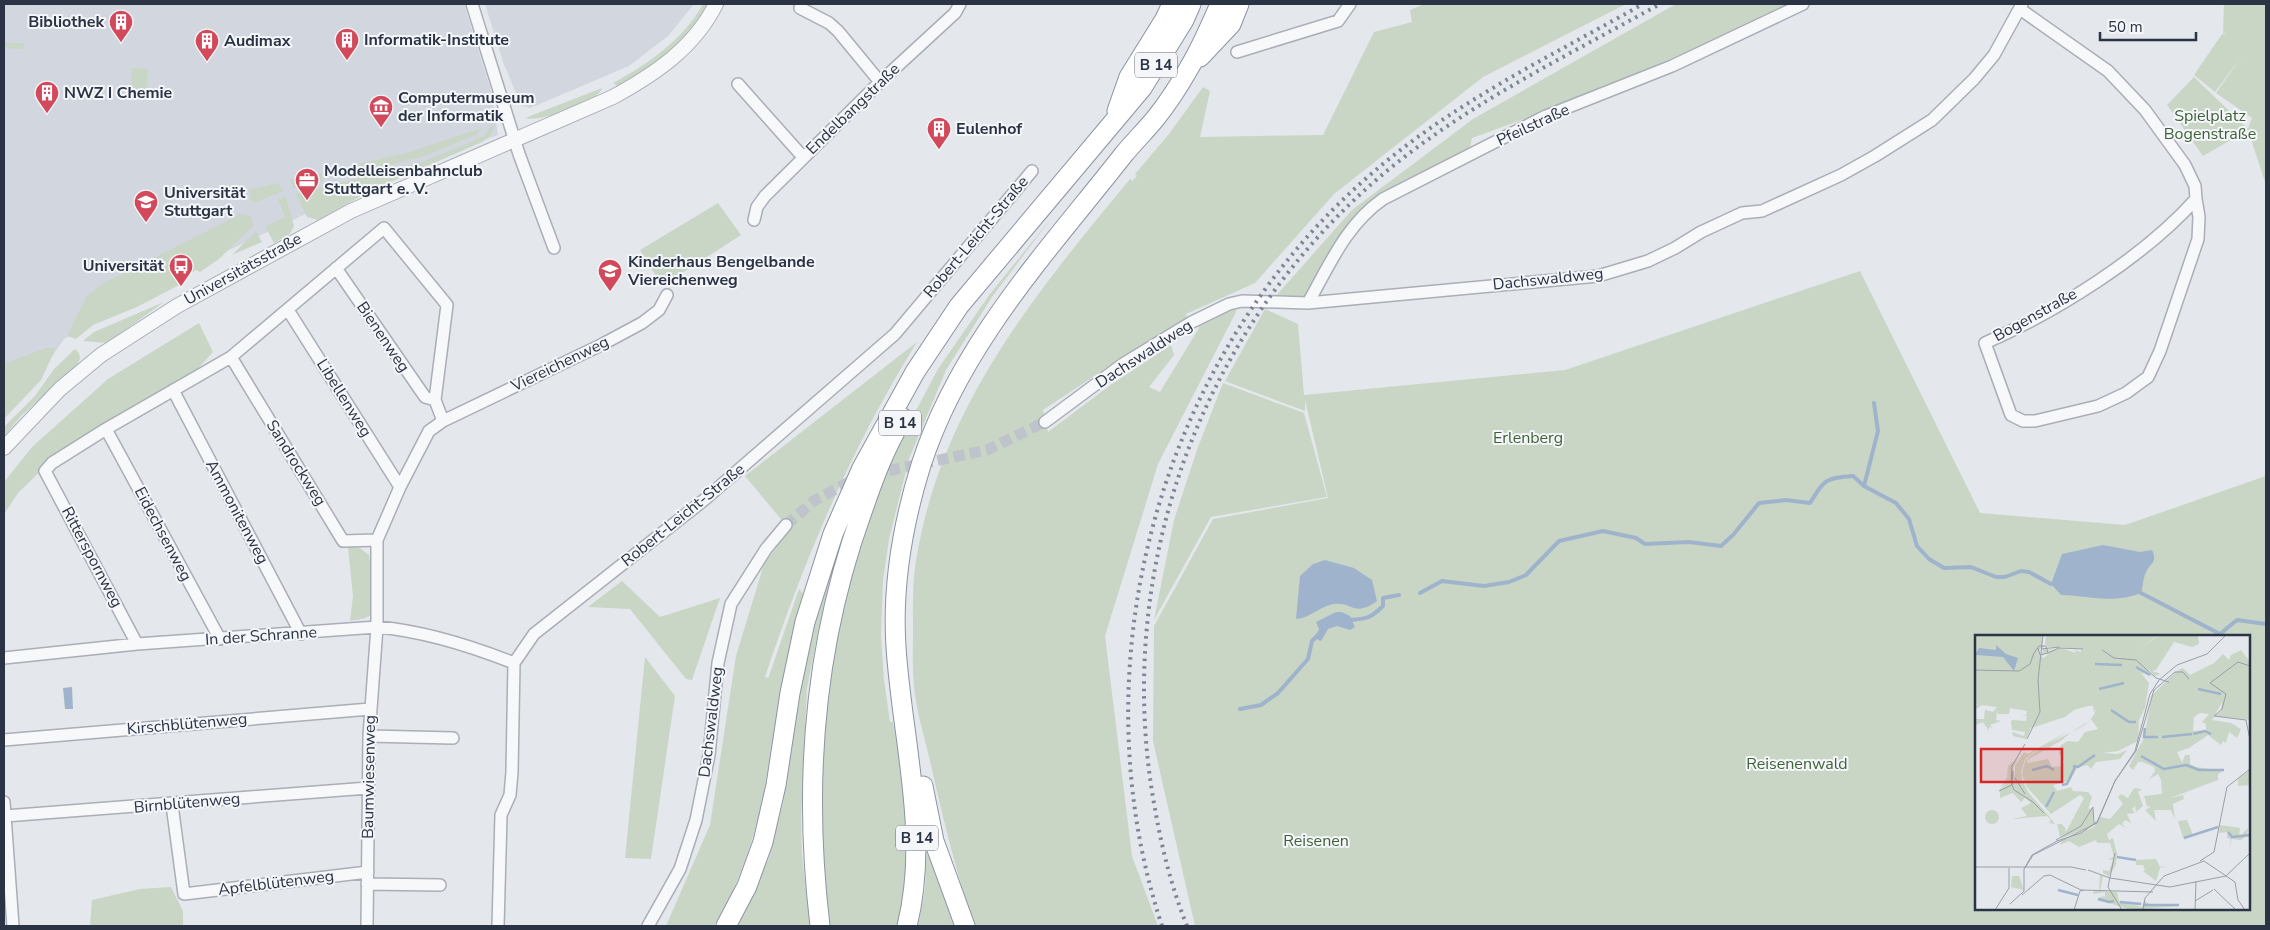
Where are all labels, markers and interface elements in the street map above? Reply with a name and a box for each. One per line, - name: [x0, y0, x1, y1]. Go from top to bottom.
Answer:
- building icon: Bibliothek: [108, 9, 134, 43]
- scale bar: [2100, 10, 2196, 42]
- place label: Bibliothek: [28, 11, 104, 33]
- text: 50 m: [2108, 17, 2143, 37]
- building icon: Informatik-Institute: [334, 27, 360, 61]
- building icon: Audimax: [194, 28, 220, 62]
- place label: Informatik-Institute: [364, 29, 509, 51]
- place label: Audimax: [224, 30, 291, 52]
- road number: B 14: [1135, 52, 1177, 78]
- street label: Endelbangstraße: [801, 58, 905, 160]
- building icon: NWZ I Chemie: [34, 80, 60, 114]
- place label: NWZ I Chemie: [64, 82, 173, 104]
- place label: Computermuseum der Informatik: [398, 87, 535, 127]
- museum icon: Computermuseum der Informatik: [368, 94, 394, 128]
- street label: Pfeilstraße: [1493, 99, 1573, 151]
- park label: Spielplatz Bogenstraße: [2164, 105, 2256, 145]
- building icon: Eulenhof: [926, 116, 952, 150]
- place label: Eulenhof: [956, 118, 1023, 140]
- place label: Modelleisenbahnclub Stuttgart e. V.: [324, 160, 483, 200]
- office icon: Modelleisenbahnclub Stuttgart e. V.: [294, 167, 320, 201]
- street label: Robert-Leicht-Straße: [918, 171, 1034, 303]
- place label: Universität Stuttgart: [164, 182, 246, 222]
- school or university icon: Universität Stuttgart: [133, 189, 159, 223]
- street label: Universitätsstraße: [180, 228, 306, 310]
- place label: Kinderhaus Bengelbande Viereichenweg: [627, 251, 815, 291]
- bus stop icon: Universität: [168, 253, 194, 287]
- place label: Universität: [83, 255, 165, 277]
- school or university icon: Kinderhaus Bengelbande Viereichenweg: [597, 258, 623, 292]
- street label: Dachswaldweg: [1491, 262, 1605, 296]
- street label: Bogenstraße: [1989, 283, 2081, 347]
- street label: Bienenweg: [351, 297, 415, 377]
- street label: Dachswaldweg: [1091, 314, 1197, 394]
- street label: Viereichenweg: [506, 331, 613, 398]
- street label: Libellenweg: [311, 355, 377, 441]
- road number: B 14: [879, 410, 921, 436]
- street label: Sandrockweg: [261, 416, 331, 510]
- park label: Erlenberg: [1493, 427, 1563, 449]
- street label: Ammonitenweg: [200, 456, 274, 568]
- street label: Robert-Leicht-Straße: [617, 458, 749, 572]
- street label: Eidechsenweg: [129, 483, 197, 585]
- street label: Ritterspornweg: [56, 503, 128, 611]
- street label: In der Schranne: [204, 621, 318, 651]
- inset map: [1975, 635, 2250, 910]
- street label: Dachswaldweg: [693, 665, 729, 779]
- street label: Kirschblütenweg: [126, 708, 248, 740]
- street label: Baumwiesenweg: [357, 715, 381, 839]
- park label: Reisenenwald: [1746, 753, 1848, 775]
- street label: Birnblütenweg: [133, 787, 241, 819]
- road number: B 14: [896, 826, 938, 850]
- park label: Reisenen: [1283, 830, 1349, 852]
- street label: Apfelblütenweg: [217, 865, 335, 901]

